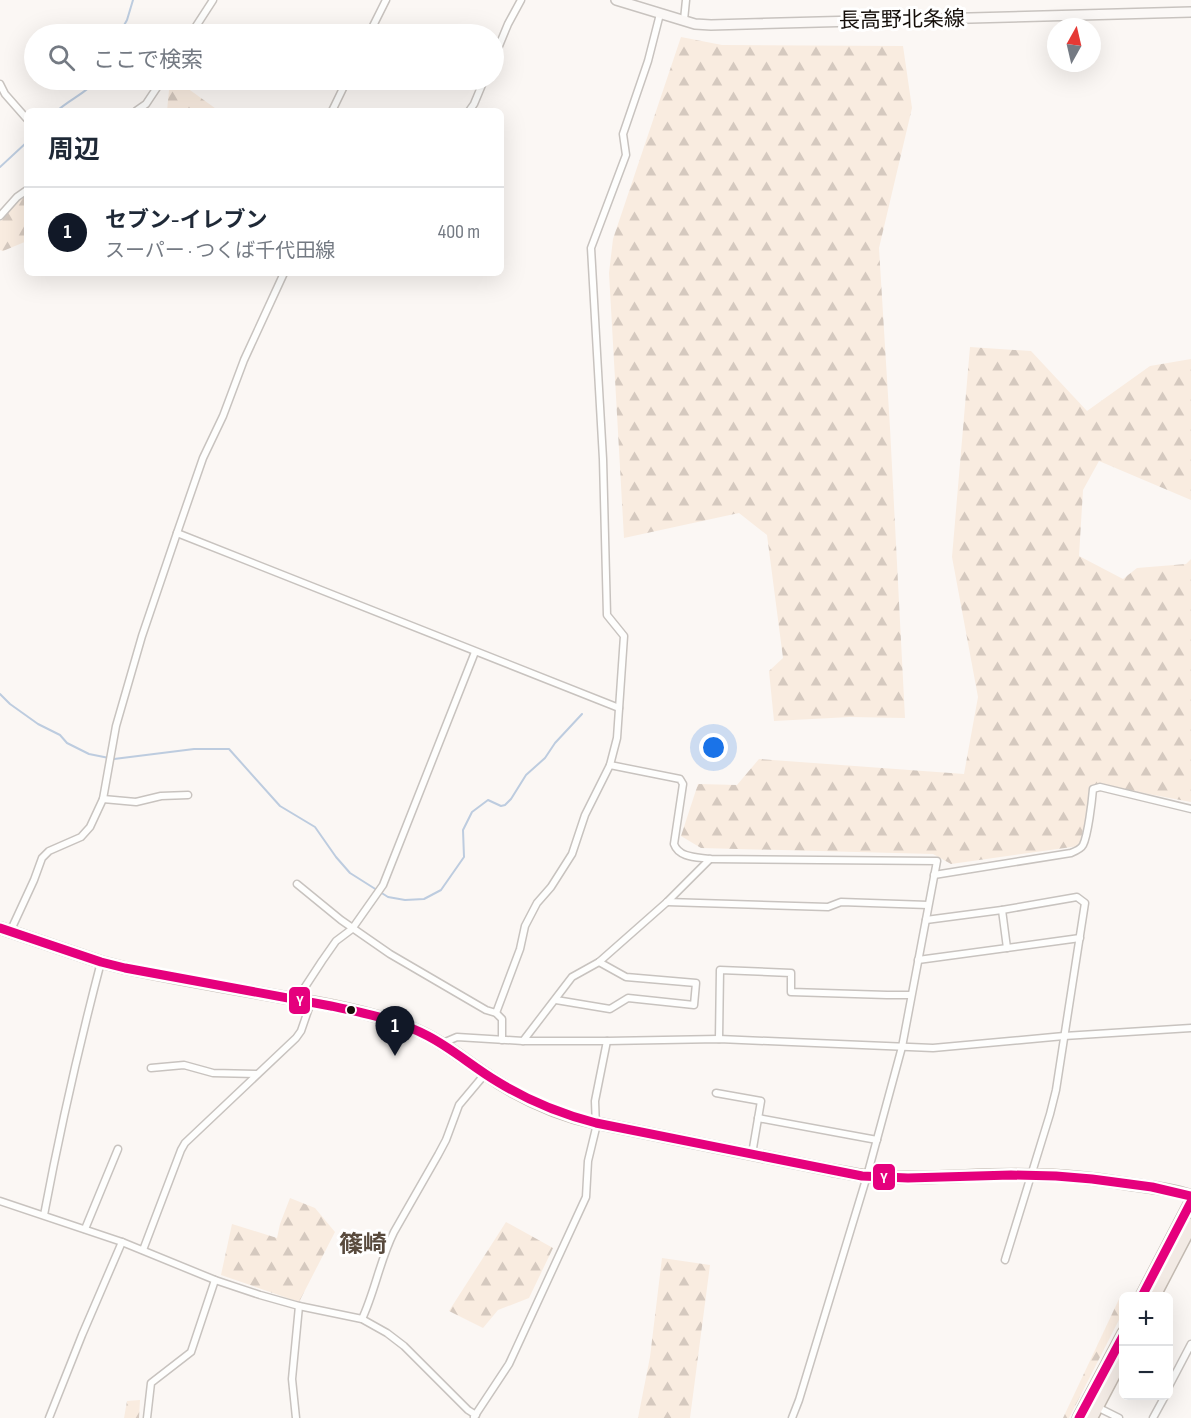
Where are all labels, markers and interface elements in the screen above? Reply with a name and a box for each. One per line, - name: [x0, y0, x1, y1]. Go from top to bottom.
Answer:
- street label: 長高野北条線: [839, 6, 965, 34]
- north arrow: [1047, 18, 1101, 72]
- search box: [24, 24, 504, 90]
- icon: search: [45, 41, 78, 74]
- text: ここで検索: [93, 47, 203, 74]
- text: 周辺: [48, 135, 100, 166]
- text: セブン-イレブン: [105, 207, 267, 234]
- text: 1: [64, 220, 71, 244]
- text: 400 m: [438, 220, 480, 244]
- text: スーパー · つくば千代田線: [105, 239, 335, 263]
- your location: [699, 733, 728, 762]
- line badge: Y: [288, 986, 311, 1015]
- text: Y: [296, 992, 304, 1011]
- unlabelled marker: [345, 1004, 357, 1016]
- pin: 1: [376, 1006, 414, 1056]
- line badge: Y: [872, 1163, 896, 1191]
- text: Y: [880, 1169, 888, 1188]
- district label: 篠崎: [339, 1230, 387, 1259]
- map controls: [1119, 1292, 1173, 1400]
- button: +: [1119, 1292, 1173, 1346]
- button: −: [1119, 1346, 1173, 1400]

